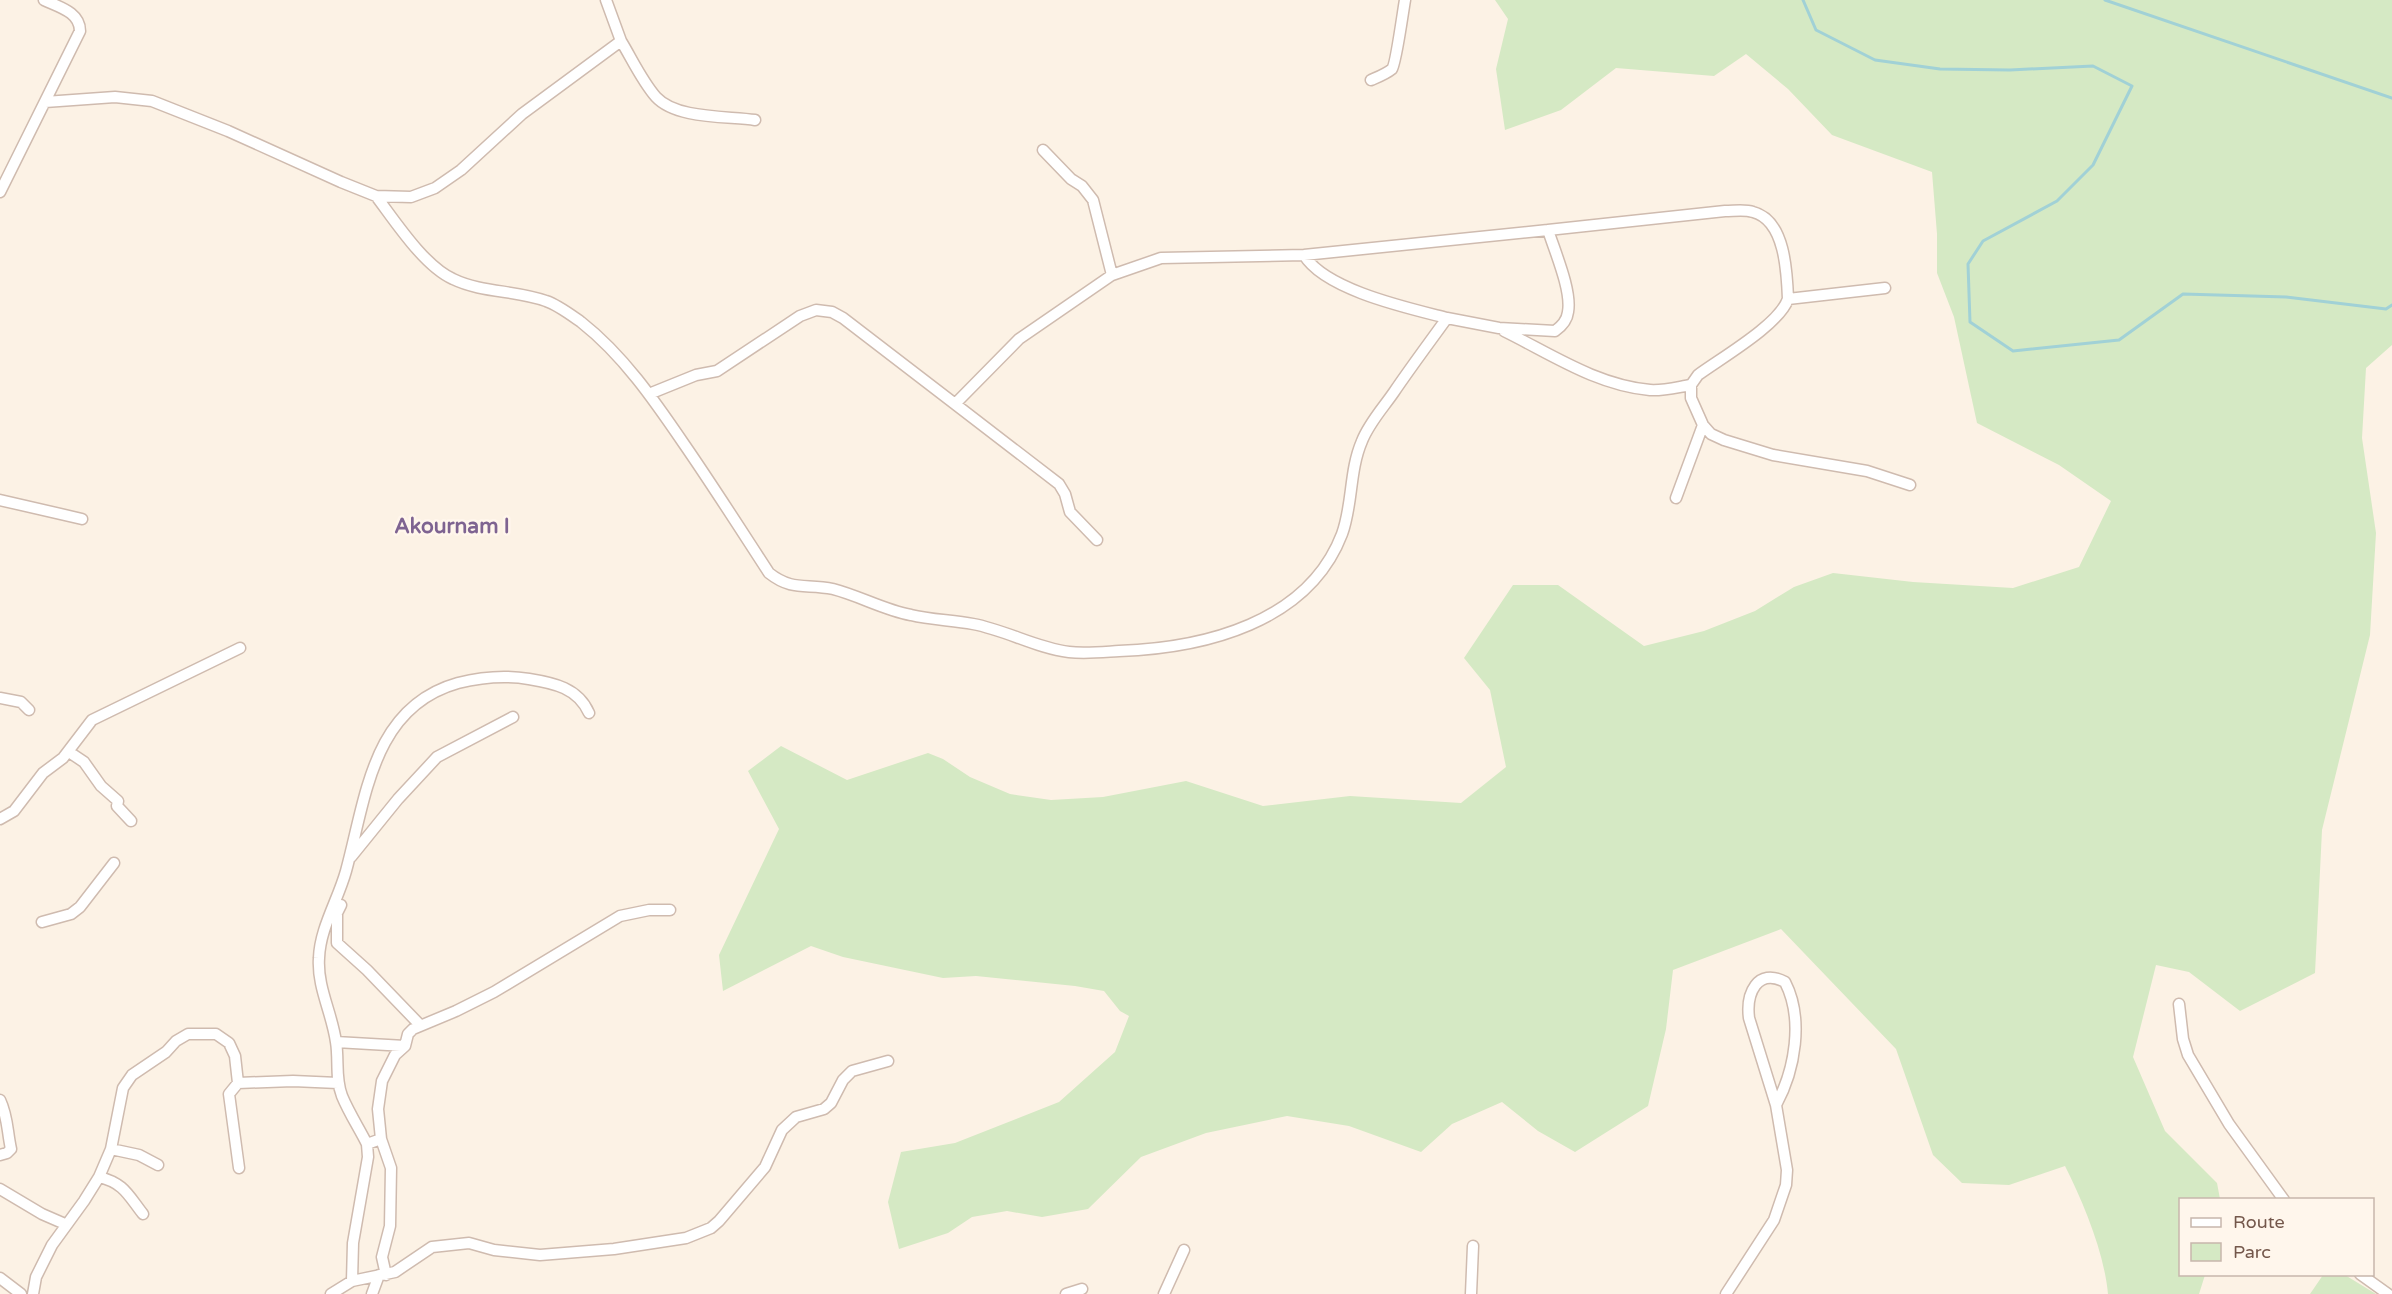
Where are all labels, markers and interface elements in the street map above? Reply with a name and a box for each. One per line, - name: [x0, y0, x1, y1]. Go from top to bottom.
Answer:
- district label: Akournam I: [394, 514, 510, 539]
- legend: [2179, 1198, 2374, 1276]
- text: Route: [2233, 1211, 2285, 1233]
- text: Parc: [2233, 1241, 2271, 1263]

